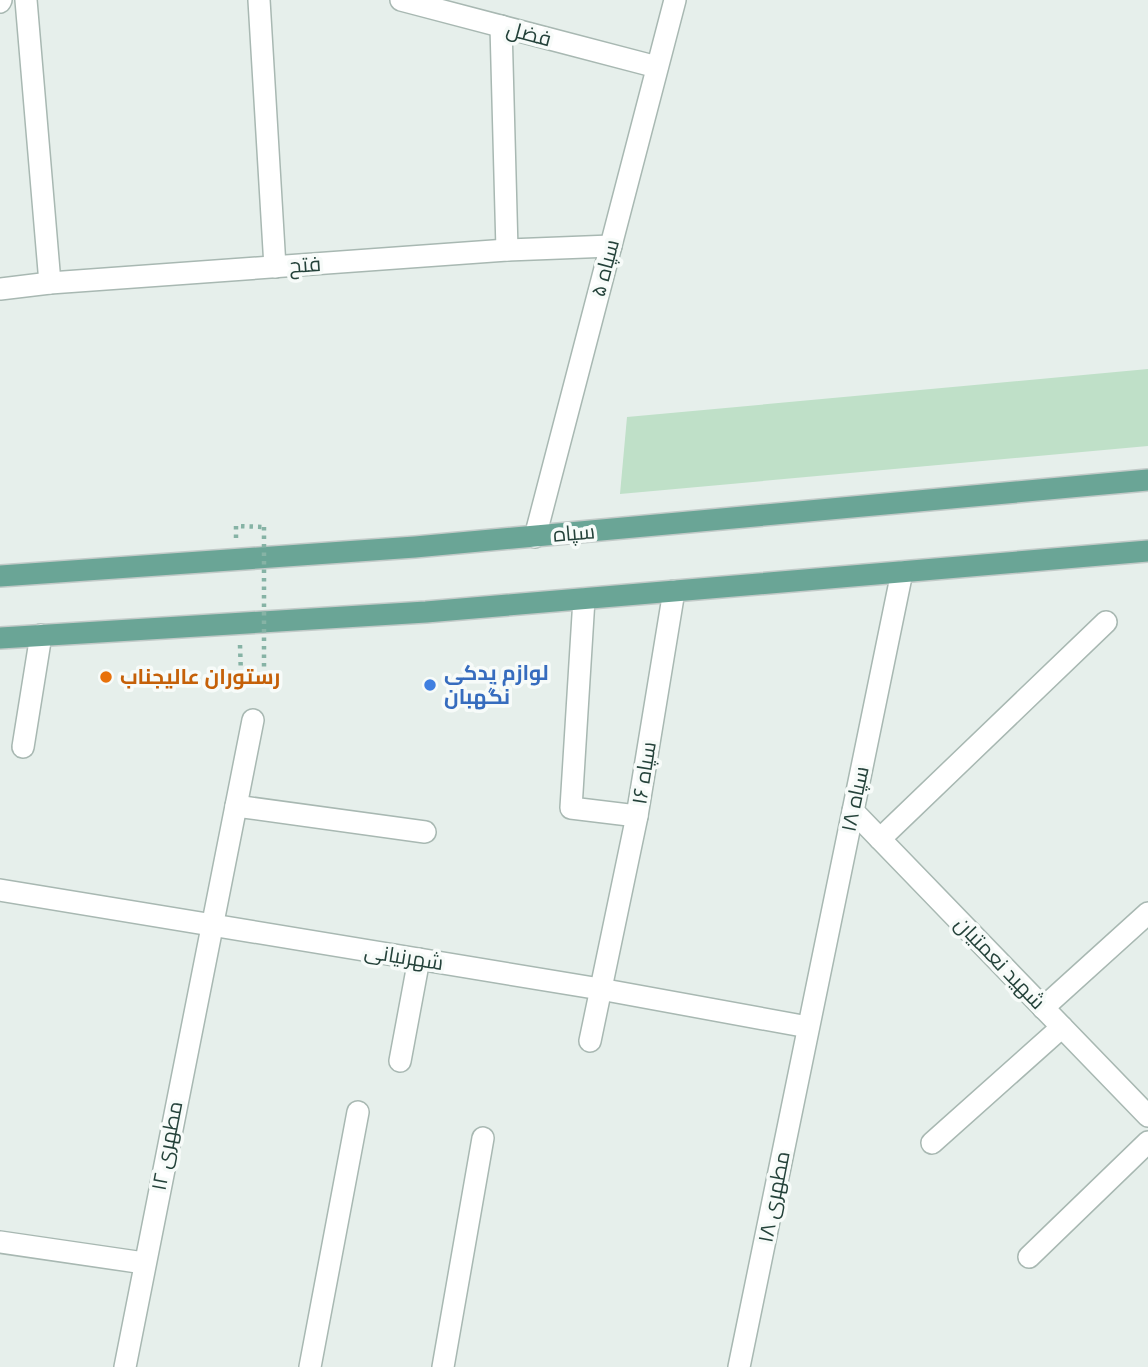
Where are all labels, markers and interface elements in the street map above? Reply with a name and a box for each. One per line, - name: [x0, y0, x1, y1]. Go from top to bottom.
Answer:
- street label: فضل: [504, 14, 555, 52]
- street label: سپاه ۵: [583, 236, 625, 300]
- street label: فتح: [288, 249, 322, 280]
- street label: سپاه: [552, 516, 596, 548]
- place label: لوازم یدکی نگهبان: [444, 658, 549, 710]
- place label: رستوران عالیجناب: [120, 662, 280, 690]
- marker: رستوران عالیجناب: [98, 669, 114, 685]
- marker: لوازم یدکی نگهبان: [422, 677, 438, 693]
- street label: سپاه ۱۶: [624, 739, 662, 806]
- street label: سپاه ۱۸: [833, 763, 875, 834]
- street label: شهید نعمتیان: [949, 910, 1052, 1015]
- street label: شهرنیانی: [363, 936, 446, 976]
- street label: مطهری ۱۲: [144, 1099, 188, 1193]
- street label: مطهری ۱۸: [750, 1149, 796, 1245]

